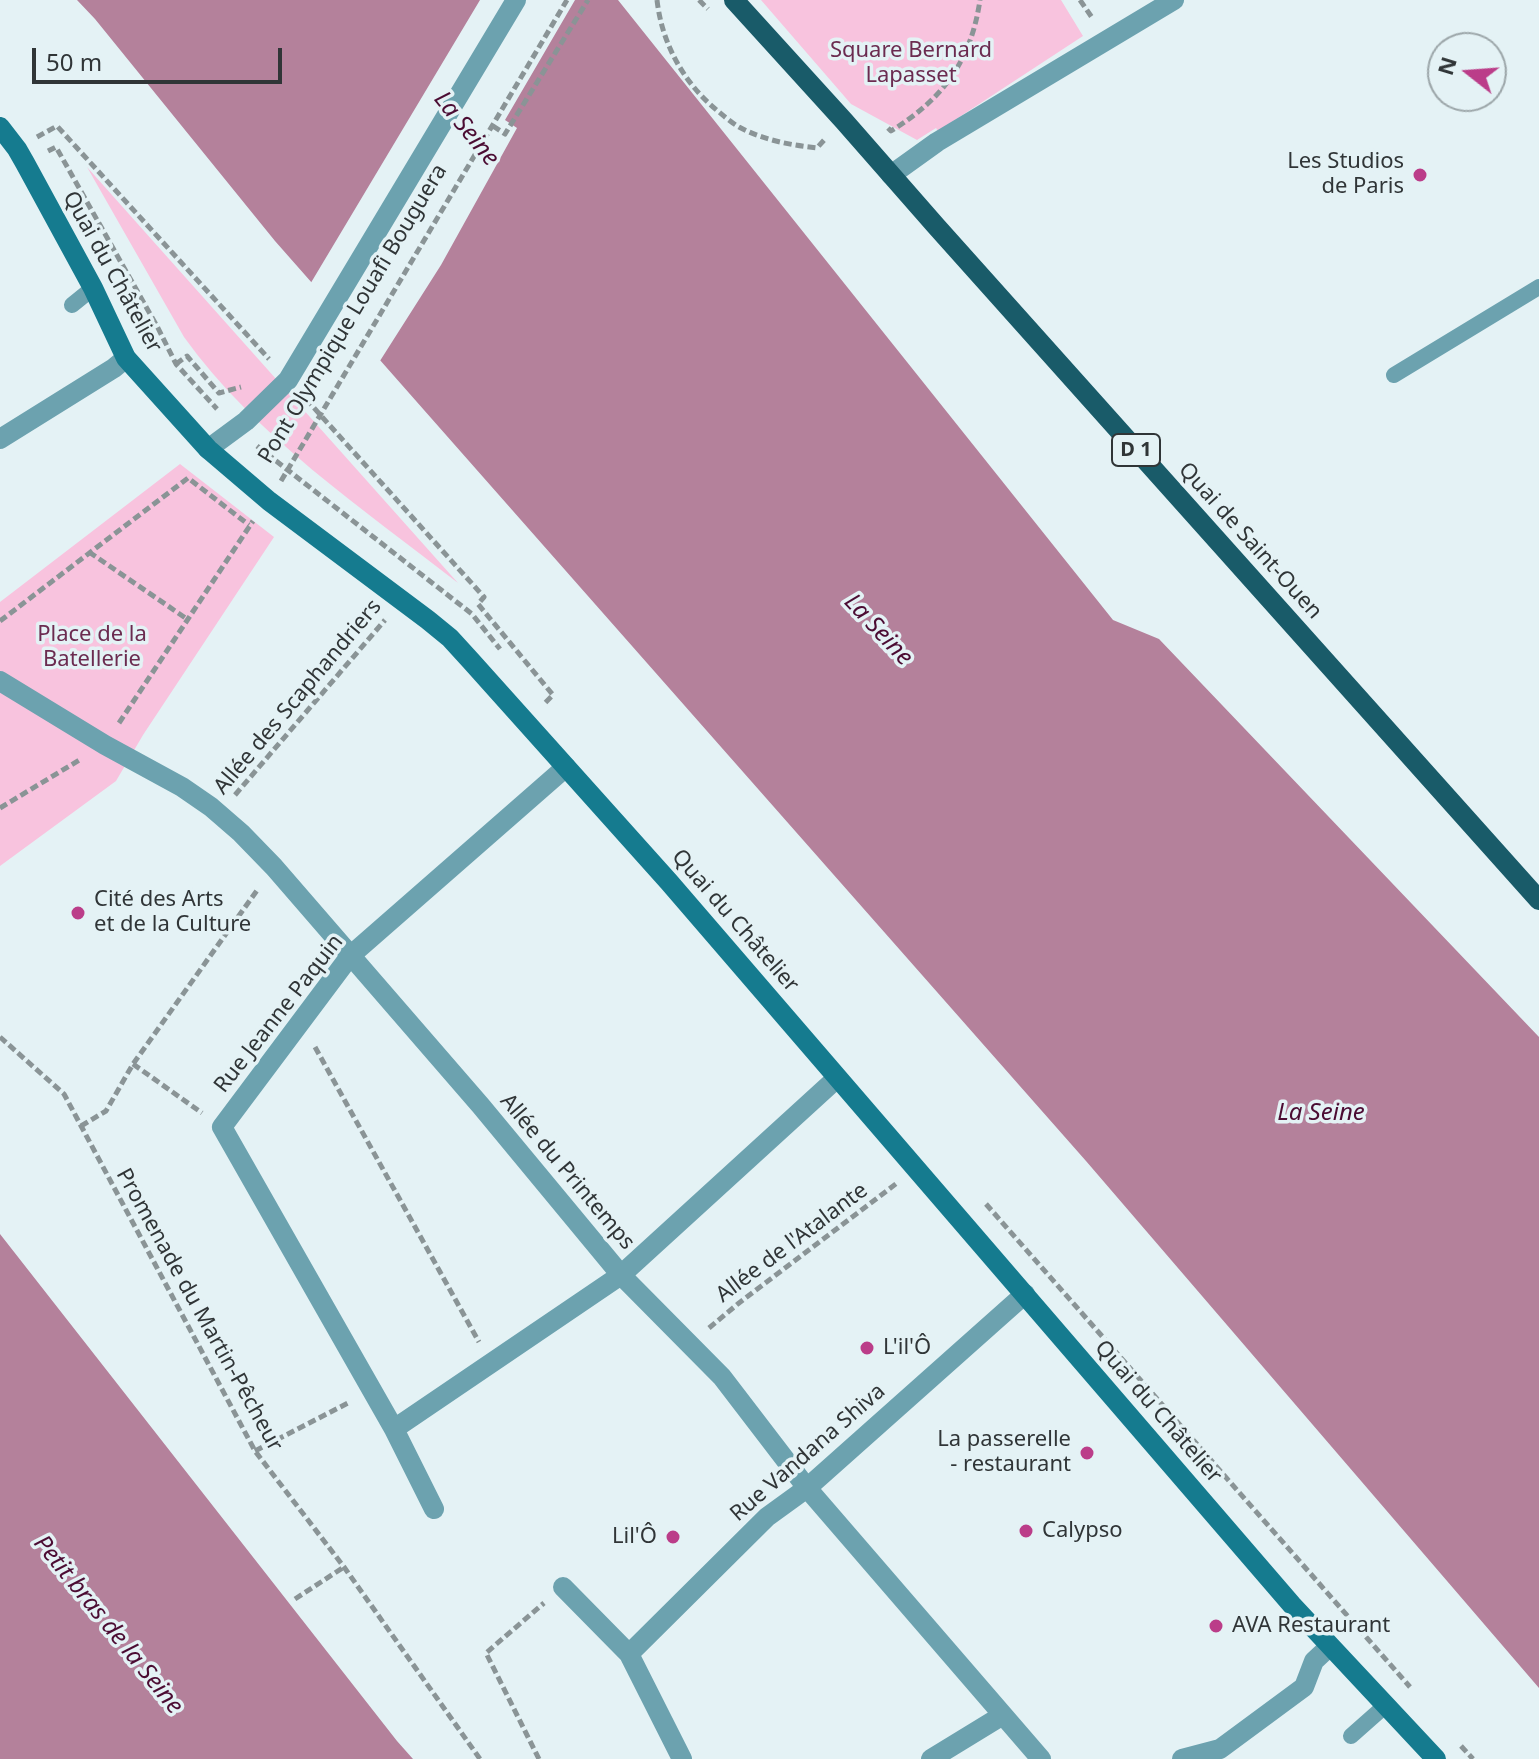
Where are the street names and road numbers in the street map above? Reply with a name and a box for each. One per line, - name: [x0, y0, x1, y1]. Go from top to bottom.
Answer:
- street label: Pont Olympique Louafi Bouguera: [253, 160, 453, 468]
- street label: Quai du Châtelier: [57, 187, 167, 357]
- road number: D 1: [1112, 434, 1160, 466]
- street label: Quai de Saint-Ouen: [1173, 457, 1327, 625]
- street label: Allée des Scaphandriers: [209, 594, 387, 800]
- street label: Quai du Châtelier: [666, 844, 804, 998]
- street label: Rue Jeanne Paquin: [209, 930, 349, 1098]
- street label: Allée du Printemps: [494, 1089, 640, 1255]
- street label: Promenade du Martin-Pêcheur: [110, 1164, 288, 1456]
- street label: Allée de l'Atalante: [711, 1177, 873, 1309]
- street label: Quai du Châtelier: [1089, 1335, 1227, 1489]
- street label: Rue Vandana Shiva: [725, 1379, 891, 1527]

